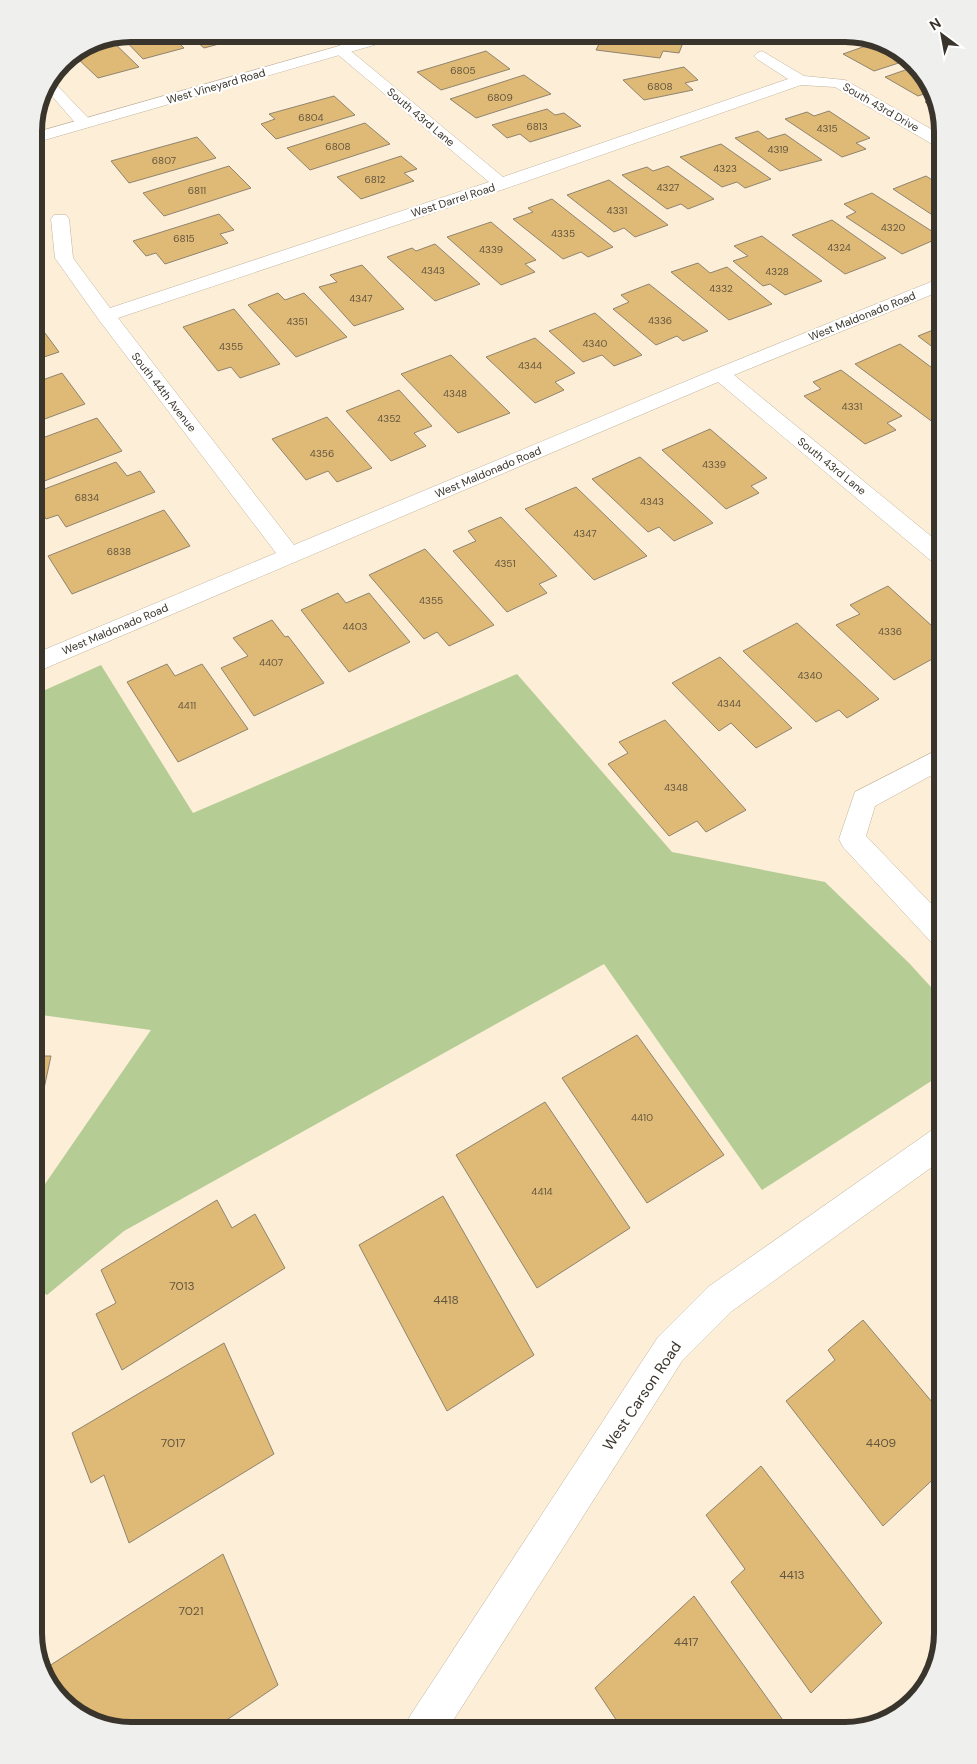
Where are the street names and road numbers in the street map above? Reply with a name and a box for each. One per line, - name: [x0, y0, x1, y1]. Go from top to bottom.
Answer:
- street label: West Vineyard Road: [165, 65, 267, 107]
- street label: South 43rd Drive: [840, 80, 922, 134]
- street label: South 43rd Lane: [384, 85, 458, 149]
- street label: West Darrel Road: [409, 180, 497, 220]
- street label: West Maldonado Road: [806, 288, 918, 344]
- street label: South 44th Avenue: [129, 349, 199, 435]
- street label: South 43rd Lane: [795, 434, 869, 498]
- street label: West Maldonado Road: [433, 443, 543, 501]
- street label: West Maldonado Road: [60, 600, 170, 658]
- street label: West Carson Road: [598, 1337, 686, 1455]

